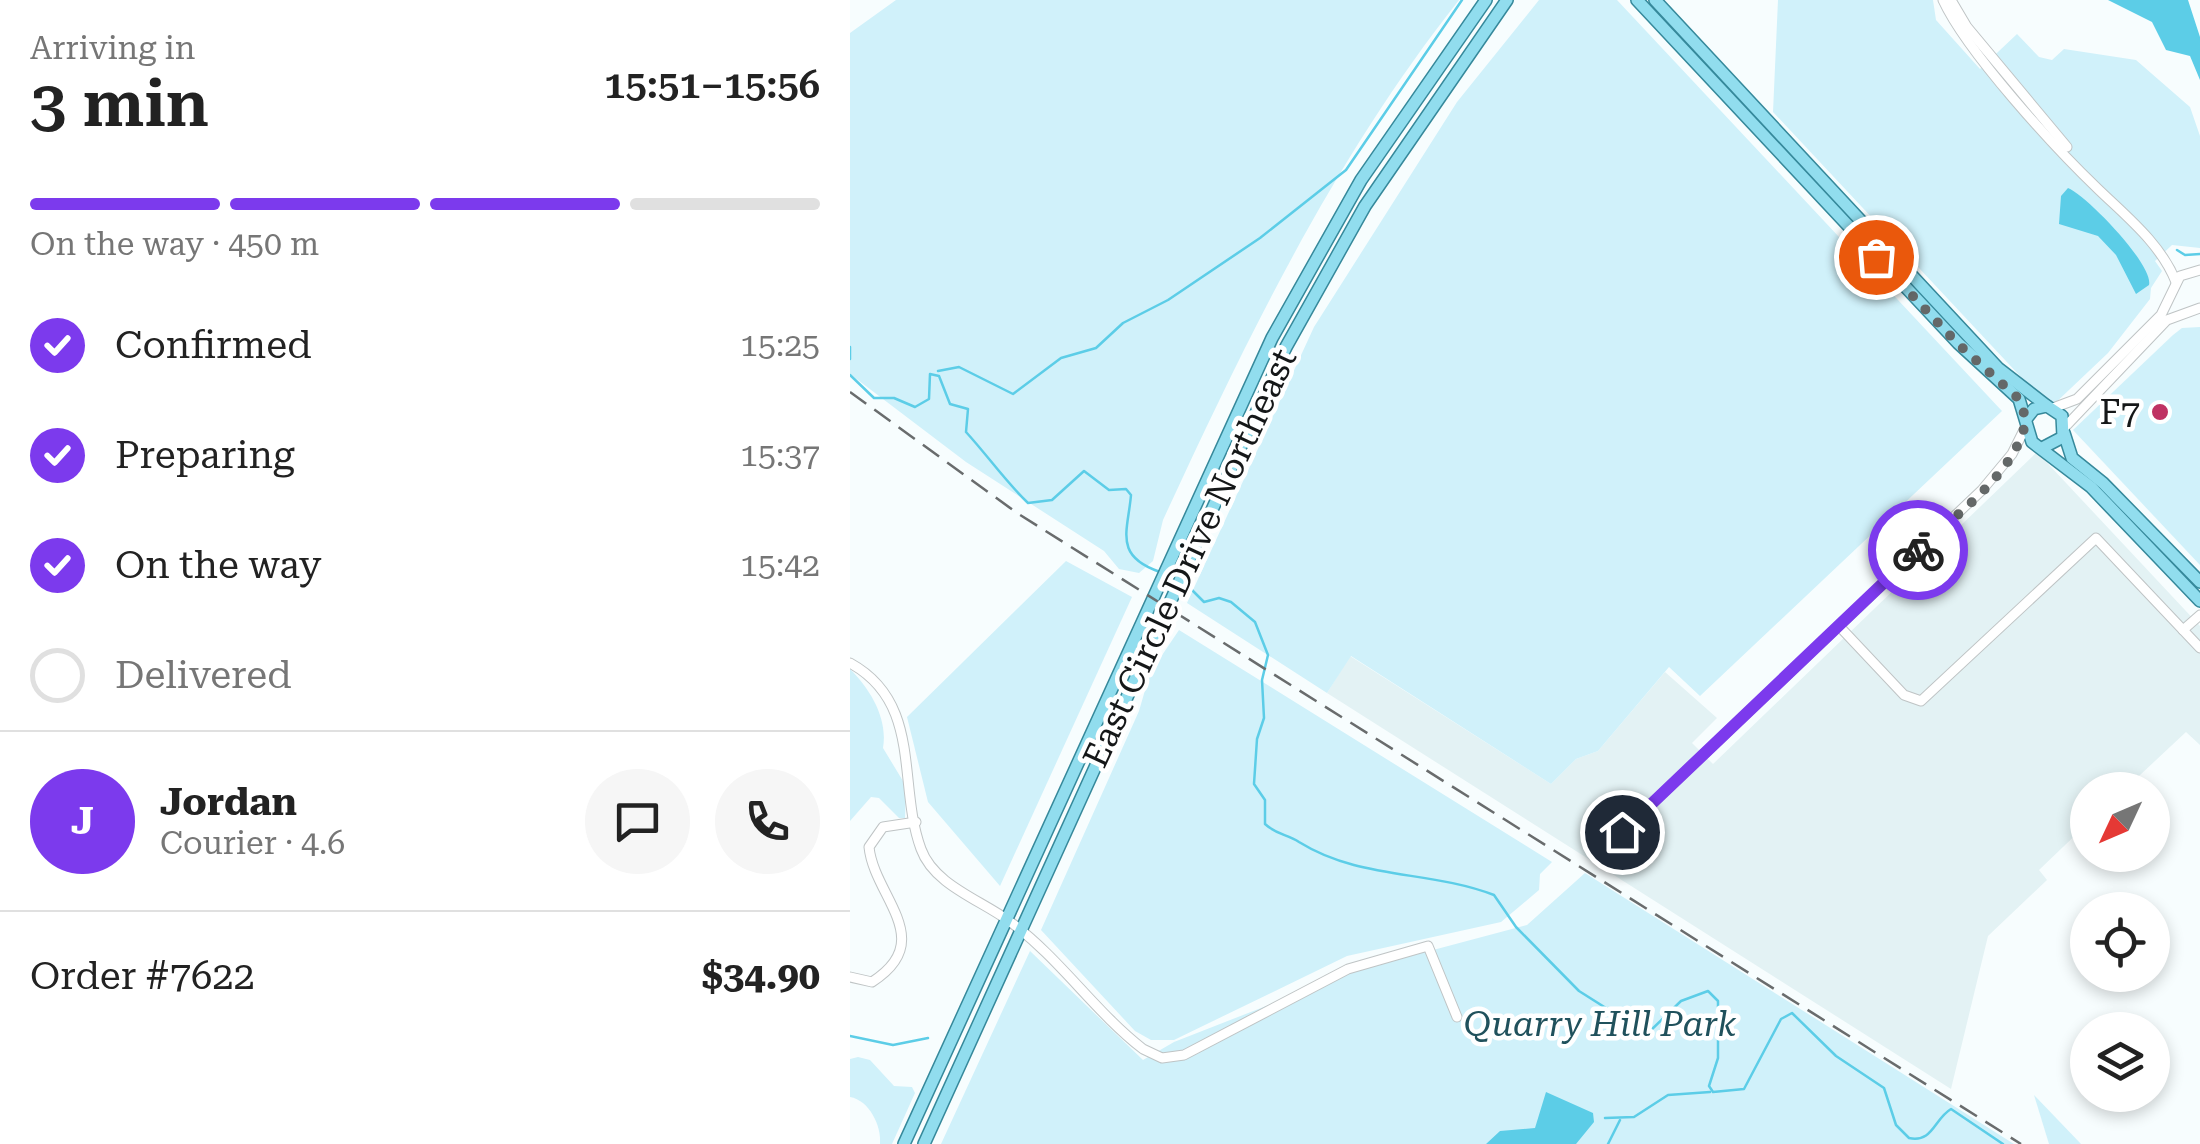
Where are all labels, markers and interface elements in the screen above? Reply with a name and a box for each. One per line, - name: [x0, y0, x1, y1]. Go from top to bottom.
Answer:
- text: Arriving in: [30, 29, 195, 67]
- text: 15:51–15:56: [604, 63, 820, 107]
- text: 3 min: [30, 66, 209, 142]
- pin: [1834, 215, 1919, 300]
- text: On the way · 450 m: [30, 225, 319, 263]
- icon: bag: [1849, 230, 1904, 285]
- icon: check: [30, 318, 85, 373]
- text: Confirmed: [115, 323, 312, 367]
- text: 15:25: [740, 326, 820, 364]
- street label: East Circle Drive Northeast: [1075, 342, 1305, 774]
- place label: F7: [2099, 392, 2140, 433]
- marker: F7: [2149, 401, 2171, 423]
- icon: check: [30, 428, 85, 483]
- text: Preparing: [115, 433, 295, 477]
- text: 15:37: [740, 436, 820, 474]
- courier: [1868, 500, 1968, 600]
- icon: bike: [1891, 523, 1946, 578]
- icon: check: [30, 538, 85, 593]
- text: On the way: [115, 543, 321, 587]
- text: 15:42: [740, 546, 820, 584]
- text: Delivered: [115, 653, 292, 697]
- button: chat: [585, 769, 690, 874]
- button: phone: [715, 769, 820, 874]
- north arrow: [2070, 772, 2170, 872]
- map controls: [2070, 772, 2170, 1112]
- text: Jordan: [160, 780, 297, 824]
- pin: [1580, 790, 1665, 875]
- text: J: [71, 799, 94, 843]
- icon: home: [1595, 805, 1650, 860]
- text: Courier · 4.6: [160, 824, 345, 862]
- button: locate: [2070, 892, 2170, 992]
- text: Order #7622: [30, 954, 255, 998]
- text: $34.90: [702, 954, 820, 998]
- park label: Quarry Hill Park: [1464, 1004, 1736, 1045]
- button: layers: [2070, 1012, 2170, 1112]

